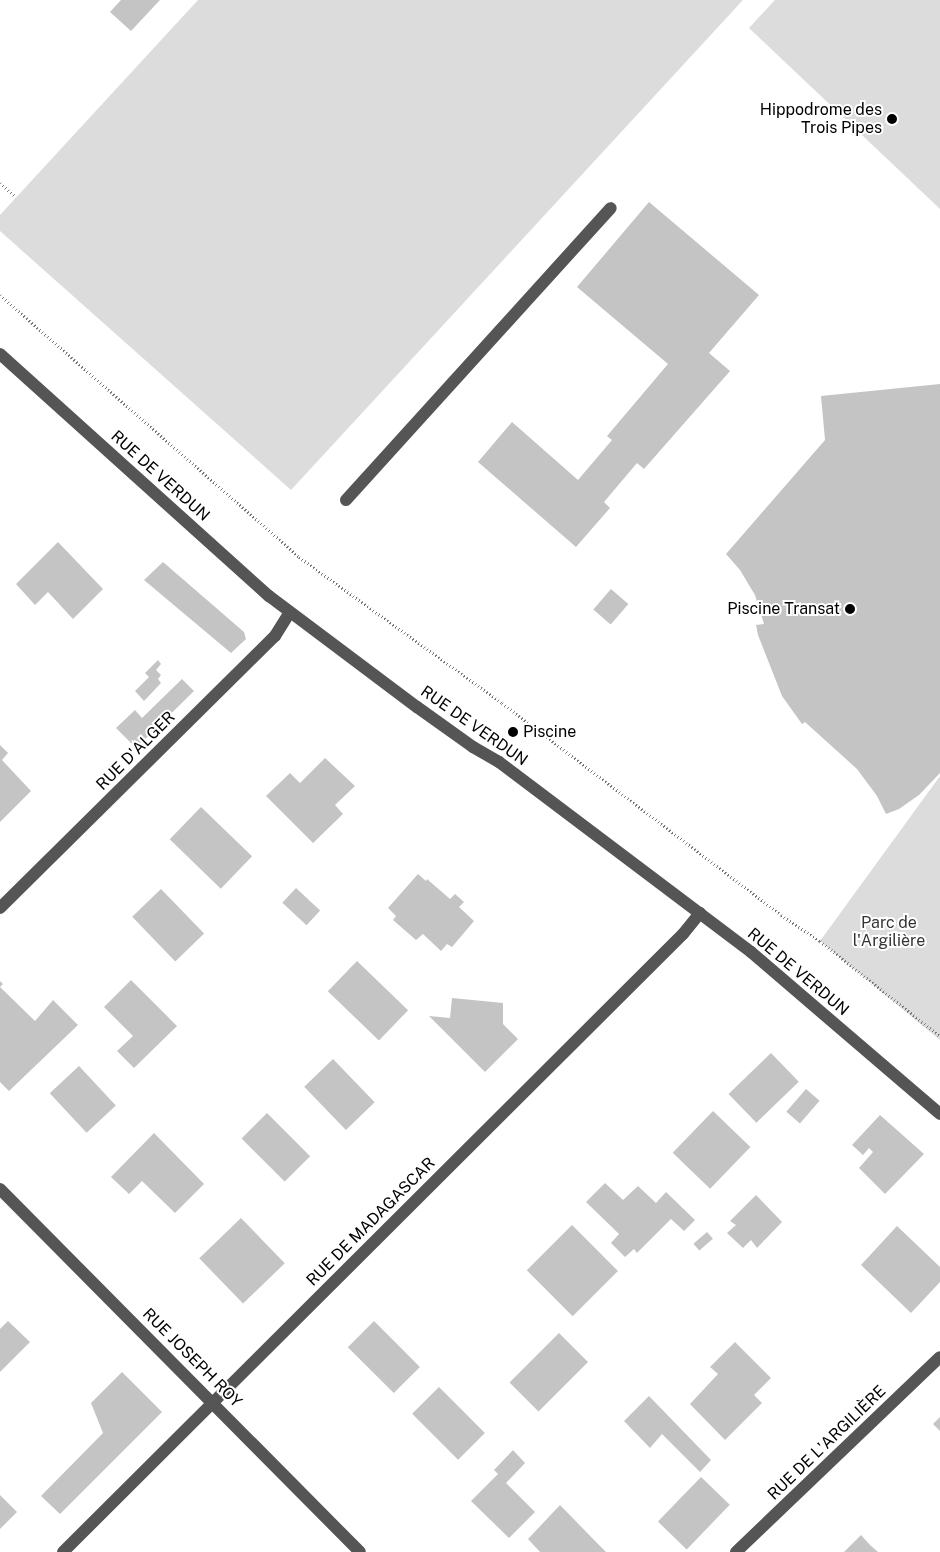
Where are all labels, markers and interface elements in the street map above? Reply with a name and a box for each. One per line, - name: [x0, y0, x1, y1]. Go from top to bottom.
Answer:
- place label: Hippodrome des Trois Pipes: [759, 100, 882, 138]
- marker: Hippodrome des Trois Pipes: [886, 113, 898, 125]
- street label: RUE DE VERDUN: [107, 427, 213, 525]
- place label: Piscine Transat: [727, 599, 840, 619]
- marker: Piscine Transat: [844, 603, 856, 615]
- street label: RUE DE VERDUN: [417, 682, 531, 770]
- street label: RUE D'ALGER: [93, 708, 179, 794]
- place label: Piscine: [523, 722, 576, 742]
- marker: Piscine: [507, 726, 519, 738]
- park label: Parc de l'Argilière: [853, 913, 925, 951]
- street label: RUE DE VERDUN: [743, 924, 853, 1020]
- street label: RUE DE MADAGASCAR: [303, 1154, 439, 1290]
- street label: RUE JOSEPH ROY: [138, 1304, 246, 1412]
- street label: RUE DE L'ARGILIÈRE: [764, 1382, 890, 1504]

